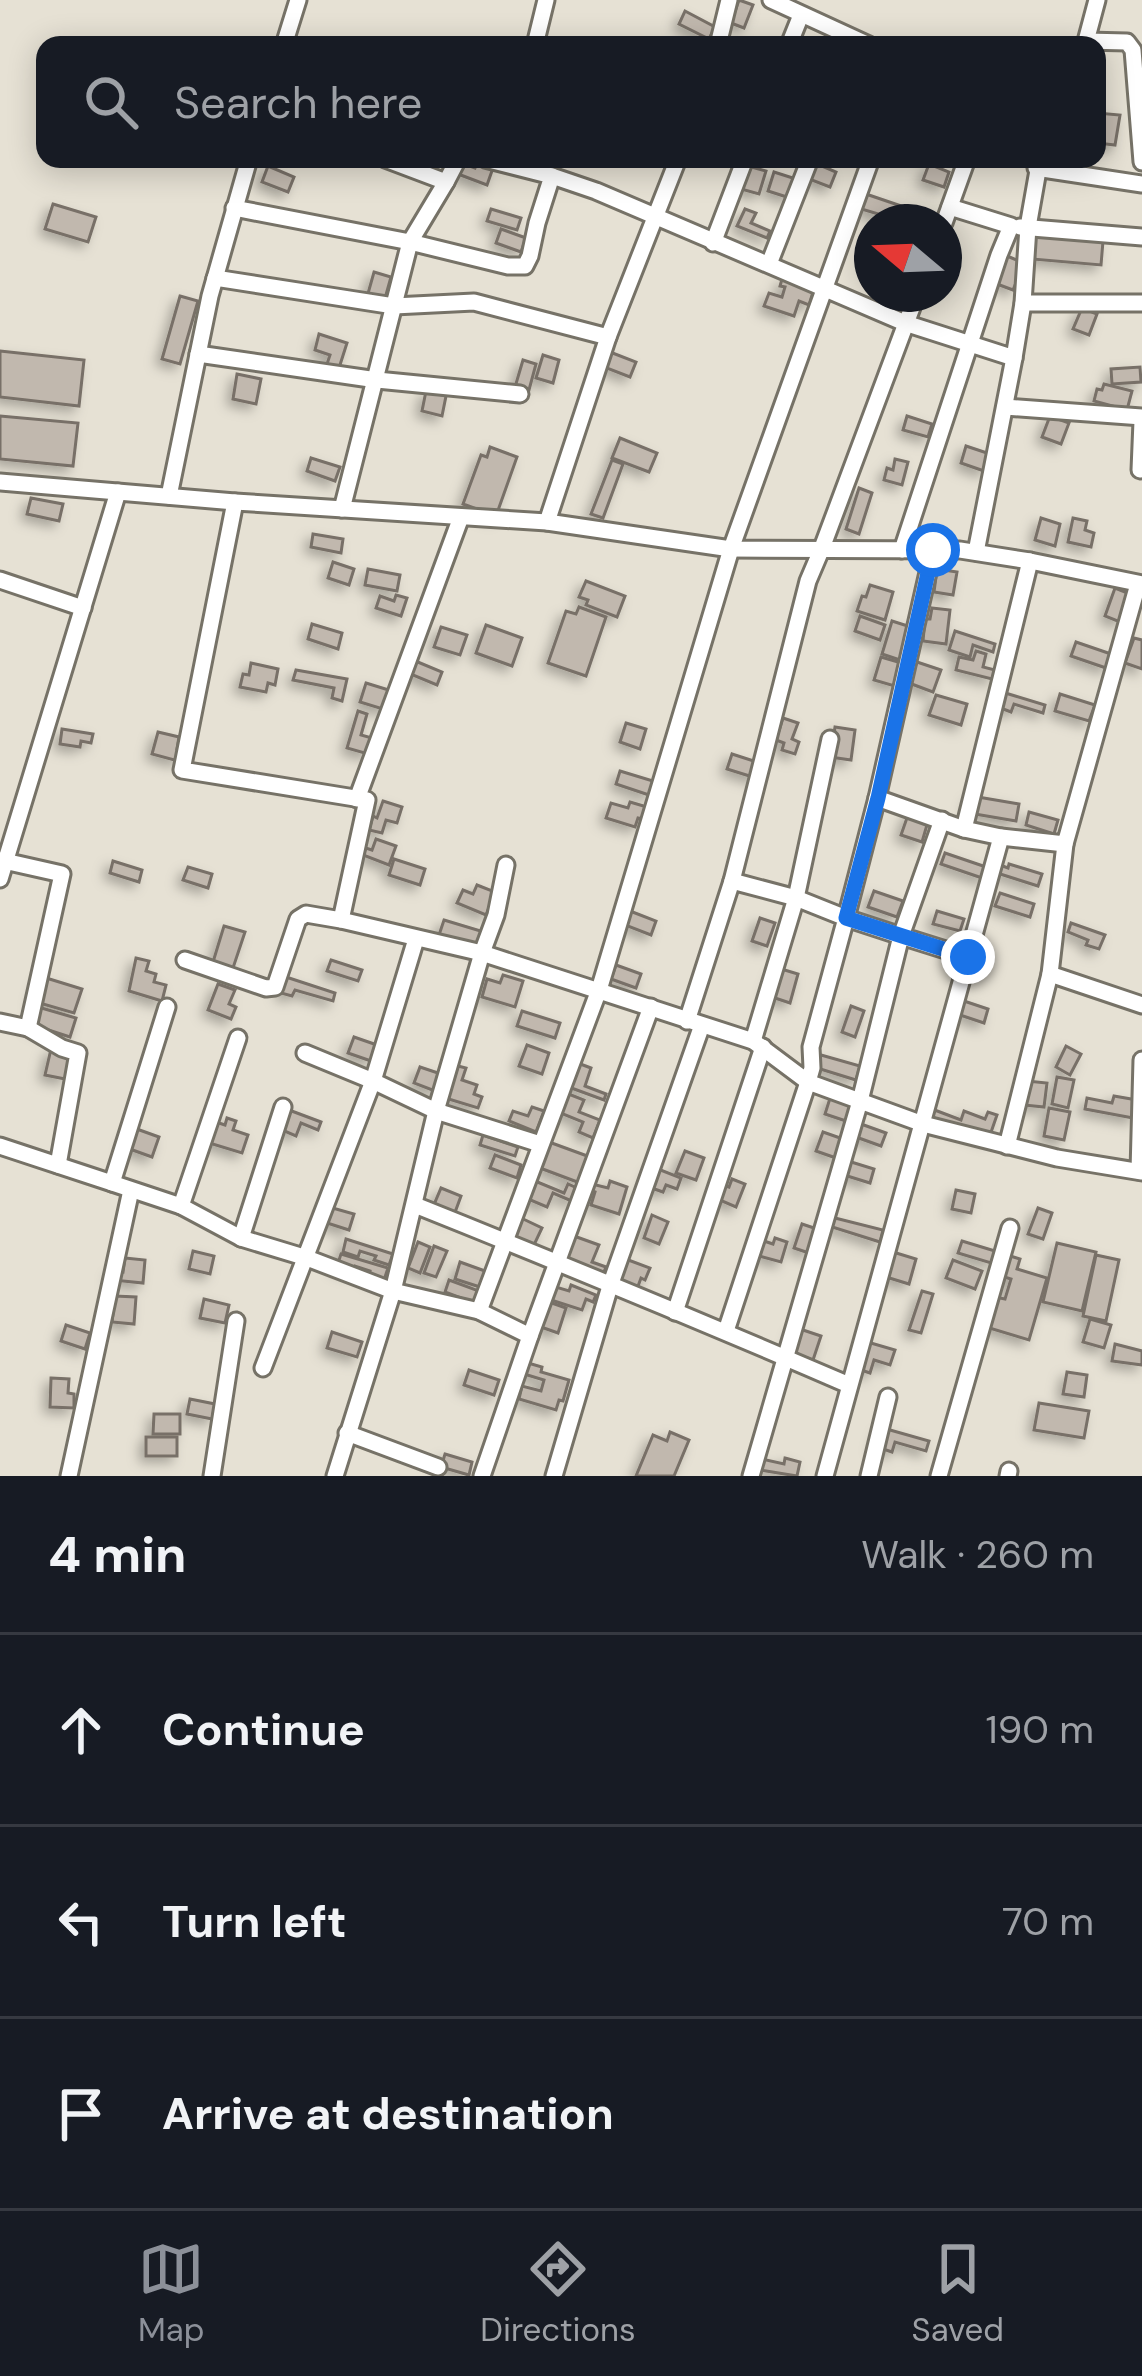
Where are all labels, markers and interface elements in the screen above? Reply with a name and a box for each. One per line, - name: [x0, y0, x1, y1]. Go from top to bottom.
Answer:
- search box: [36, 36, 1106, 168]
- icon: search: [78, 69, 144, 135]
- text: Search here: [174, 73, 422, 132]
- north arrow: [854, 204, 962, 312]
- route start: [906, 523, 960, 577]
- route end: [941, 930, 995, 984]
- text: 4 min: [48, 1521, 187, 1588]
- text: Walk · 260 m: [861, 1529, 1094, 1580]
- icon: ahead: [48, 1697, 114, 1763]
- text: Continue: [162, 1700, 365, 1759]
- text: 190 m: [986, 1704, 1094, 1755]
- icon: left: [48, 1889, 114, 1955]
- text: Turn left: [162, 1892, 346, 1951]
- text: 70 m: [1002, 1896, 1094, 1947]
- icon: arrive: [48, 2081, 114, 2147]
- text: Arrive at destination: [162, 2084, 614, 2143]
- tab: Map: [138, 2236, 204, 2351]
- tab: Directions: [480, 2236, 636, 2351]
- tab: Saved: [912, 2236, 1004, 2351]

